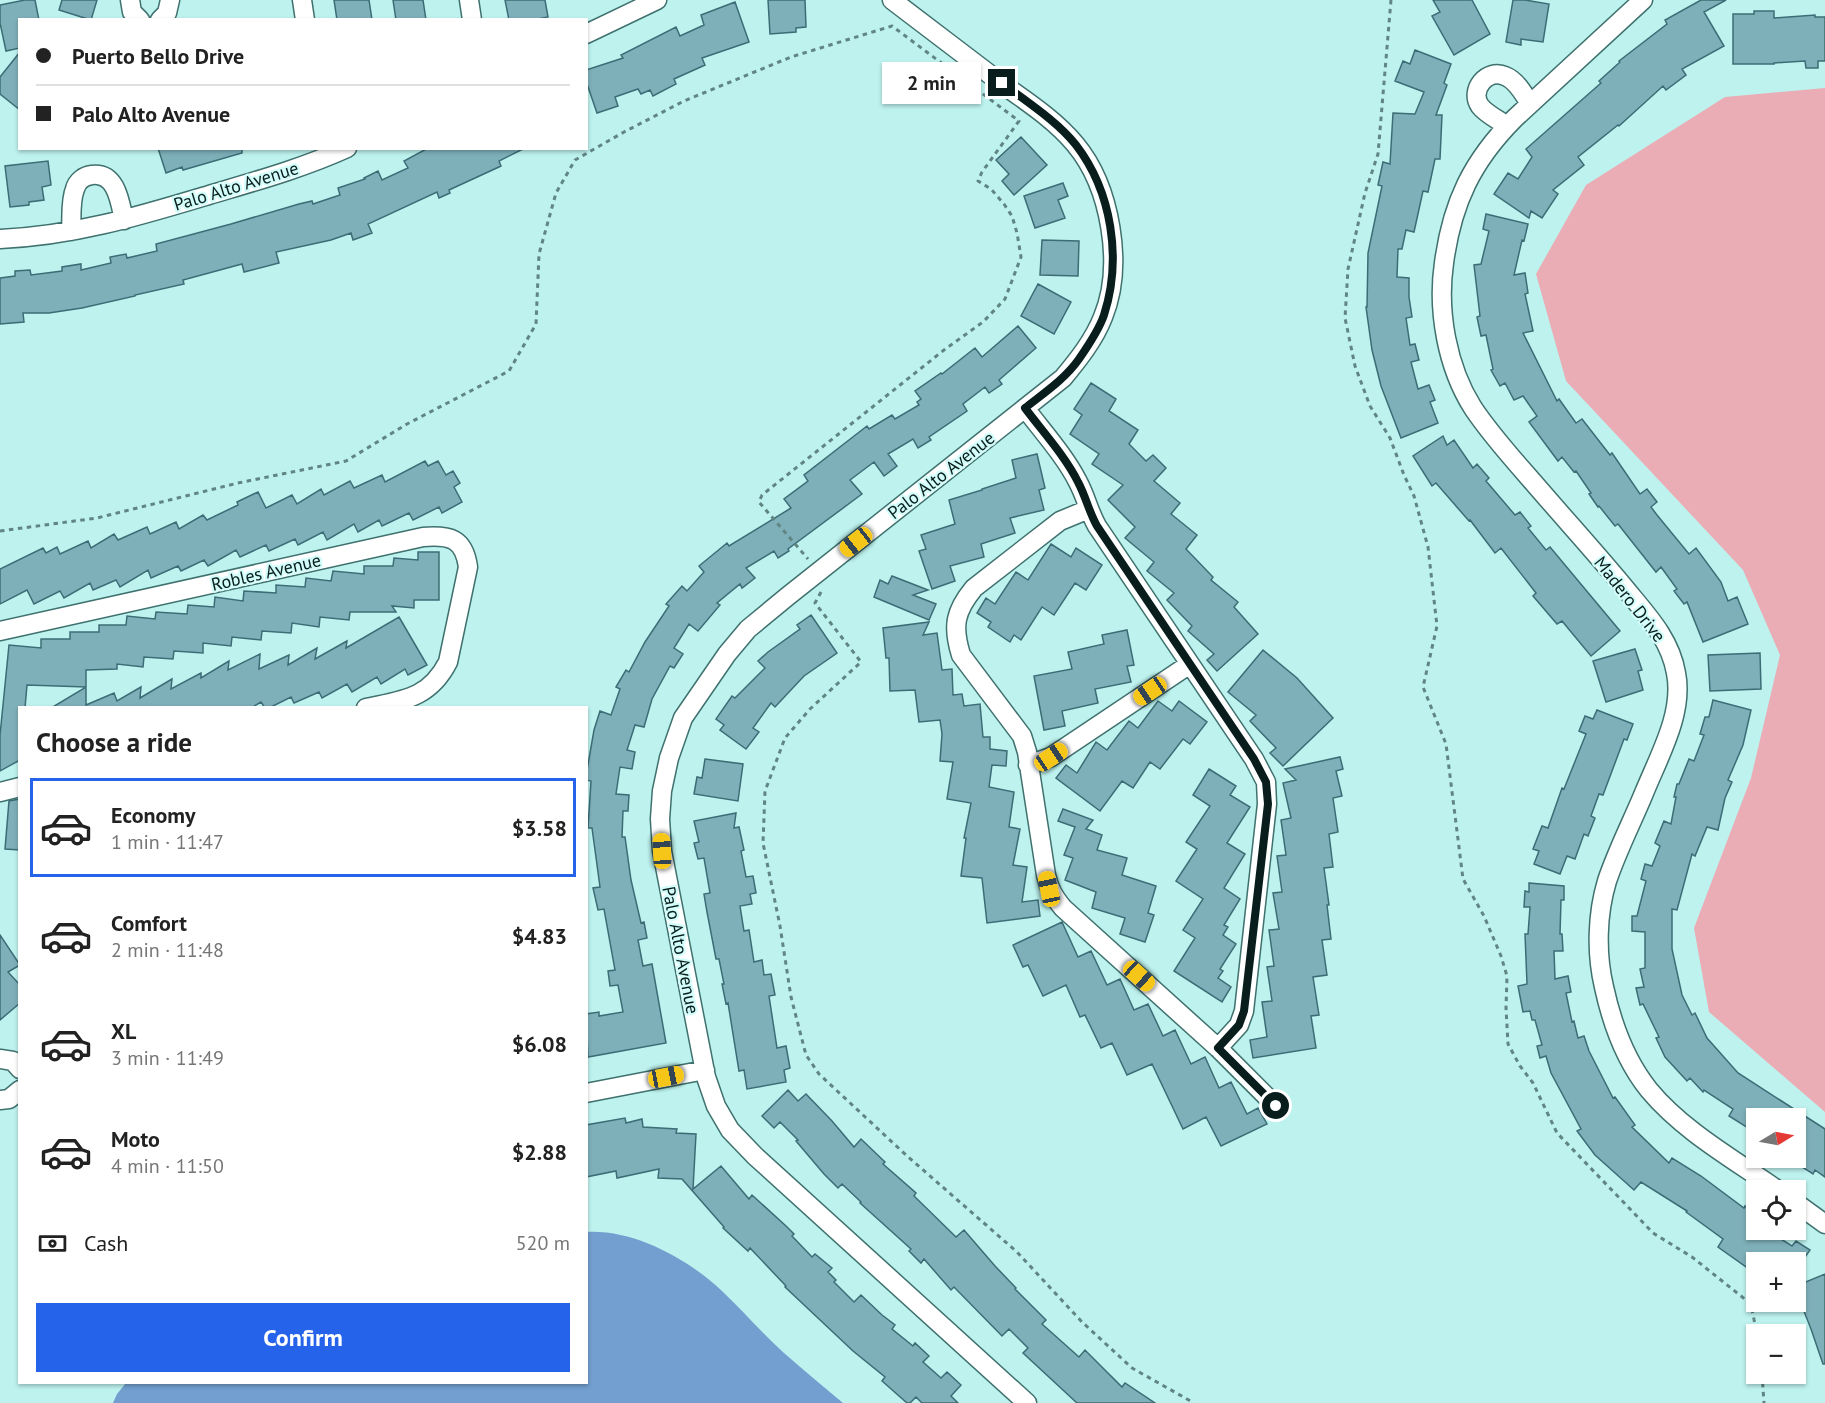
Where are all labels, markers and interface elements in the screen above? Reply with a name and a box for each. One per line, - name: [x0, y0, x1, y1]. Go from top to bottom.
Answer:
- text: Puerto Bello Drive: [72, 42, 244, 70]
- callout: 2 min: [882, 62, 981, 104]
- route end: [988, 69, 1015, 96]
- text: 2 min: [907, 70, 956, 96]
- text: Palo Alto Avenue: [72, 100, 230, 128]
- street label: Palo Alto Avenue: [171, 156, 301, 216]
- street label: Palo Alto Avenue: [883, 426, 999, 524]
- car: [836, 524, 876, 560]
- street label: Robles Avenue: [209, 548, 323, 596]
- street label: Madero Drive: [1589, 551, 1671, 647]
- car: [1130, 673, 1170, 709]
- text: Choose a ride: [36, 725, 192, 759]
- car: [1031, 739, 1071, 775]
- icon: car: [39, 801, 93, 855]
- text: Economy: [111, 801, 195, 829]
- text: $3.58: [512, 814, 567, 842]
- text: 1 min · 11:47: [111, 829, 224, 855]
- car: [652, 833, 672, 869]
- car: [1036, 870, 1062, 908]
- street label: Palo Alto Avenue: [657, 884, 705, 1016]
- icon: car: [39, 909, 93, 963]
- text: Comfort: [111, 909, 187, 937]
- text: $4.83: [512, 922, 567, 950]
- text: 2 min · 11:48: [111, 937, 224, 963]
- car: [1120, 957, 1158, 995]
- icon: car: [39, 1017, 93, 1071]
- text: XL: [111, 1017, 136, 1045]
- text: $6.08: [512, 1030, 567, 1058]
- text: 3 min · 11:49: [111, 1045, 224, 1071]
- car: [647, 1065, 685, 1089]
- route start: [1262, 1092, 1289, 1119]
- north arrow: [1746, 1108, 1806, 1168]
- map controls: [1746, 1108, 1806, 1384]
- icon: car: [39, 1125, 93, 1179]
- text: Moto: [111, 1125, 160, 1153]
- text: $2.88: [512, 1138, 567, 1166]
- text: 4 min · 11:50: [111, 1153, 224, 1179]
- button: locate: [1746, 1180, 1806, 1240]
- icon: cash: [36, 1227, 69, 1260]
- text: Cash: [84, 1229, 128, 1257]
- text: 520 m: [516, 1230, 570, 1256]
- button: +: [1746, 1252, 1806, 1312]
- button: Confirm: [36, 1303, 570, 1372]
- button: −: [1746, 1324, 1806, 1384]

